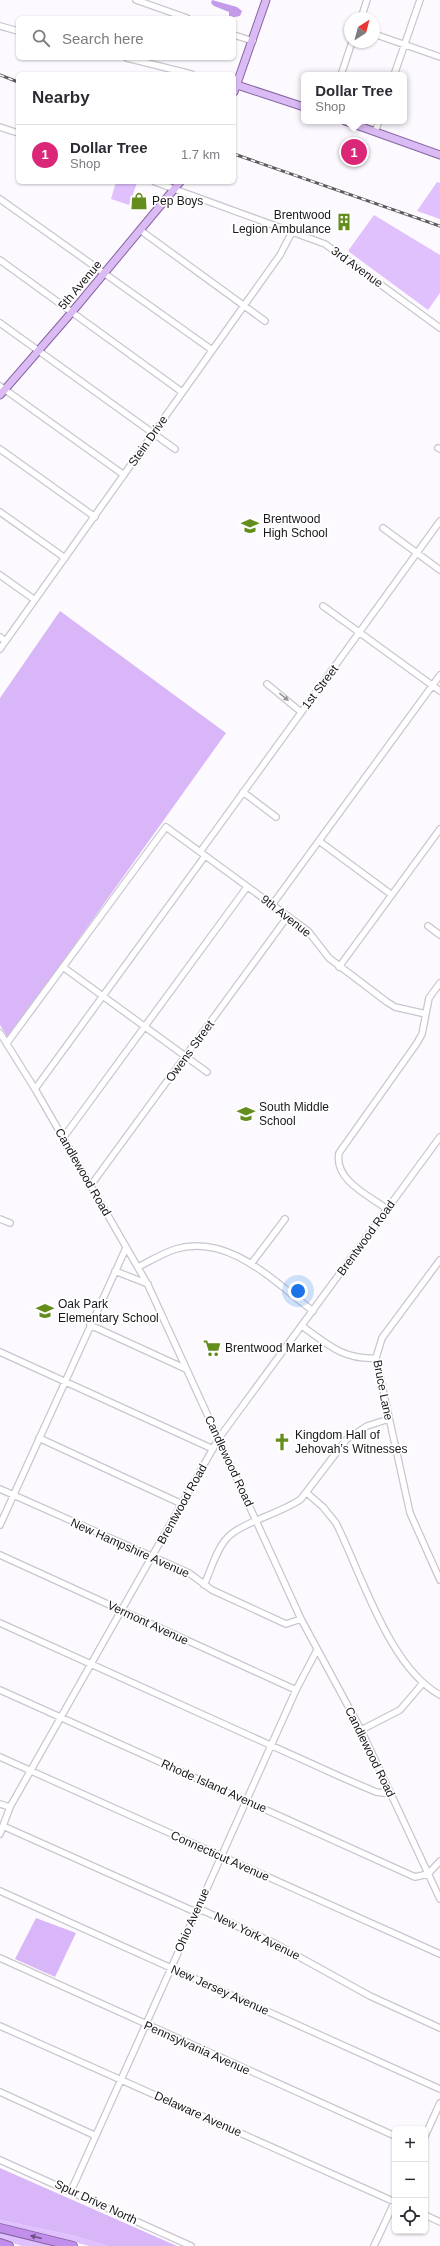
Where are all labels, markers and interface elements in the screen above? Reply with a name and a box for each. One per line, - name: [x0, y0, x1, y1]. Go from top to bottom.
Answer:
- north arrow: [344, 12, 380, 48]
- search box: [16, 16, 236, 60]
- icon: search: [30, 27, 52, 49]
- text: Search here: [62, 30, 144, 47]
- popup: [301, 72, 407, 124]
- text: Dollar Tree: [315, 82, 393, 99]
- text: Nearby: [32, 88, 90, 107]
- text: Shop: [315, 99, 346, 114]
- pin: 1: [341, 137, 367, 167]
- text: Dollar Tree: [70, 139, 148, 156]
- text: 1: [41, 147, 49, 162]
- text: 1.7 km: [181, 147, 220, 162]
- text: Shop: [70, 156, 100, 171]
- shop icon: Pep Boys: [129, 191, 149, 211]
- place label: Pep Boys: [152, 194, 203, 208]
- place label: Brentwood Legion Ambulance: [232, 208, 331, 236]
- building icon: Brentwood Legion Ambulance: [334, 212, 354, 232]
- street label: 3rd Avenue: [328, 244, 386, 291]
- street label: 5th Avenue: [55, 257, 105, 312]
- street label: Stein Drive: [125, 413, 171, 469]
- place label: Brentwood High School: [263, 512, 328, 540]
- school or university icon: Brentwood High School: [240, 516, 260, 536]
- street label: 1st Street: [299, 662, 341, 712]
- one-way arrow: [279, 693, 290, 702]
- street label: 9th Avenue: [258, 892, 314, 940]
- street label: Owens Street: [163, 1017, 217, 1085]
- place label: South Middle School: [259, 1100, 329, 1128]
- school or university icon: South Middle School: [236, 1104, 256, 1124]
- street label: Candlewood Road: [52, 1126, 114, 1218]
- street label: Brentwood Road: [334, 1198, 398, 1278]
- your location: [288, 1281, 308, 1301]
- place label: Oak Park Elementary School: [58, 1297, 159, 1325]
- school or university icon: Oak Park Elementary School: [35, 1301, 55, 1321]
- supermarket icon: Brentwood Market: [202, 1338, 222, 1358]
- place label: Brentwood Market: [225, 1341, 323, 1355]
- street label: Bruce Lane: [370, 1359, 396, 1422]
- street label: Candlewood Road: [202, 1413, 256, 1509]
- place label: Kingdom Hall of Jehovah’s Witnesses: [295, 1428, 408, 1456]
- church icon: Kingdom Hall of Jehovah’s Witnesses: [272, 1432, 292, 1452]
- street label: Brentwood Road: [154, 1462, 210, 1546]
- street label: New Hampshire Avenue: [68, 1515, 192, 1581]
- street label: Vermont Avenue: [105, 1598, 191, 1648]
- street label: Candlewood Road: [342, 1705, 398, 1799]
- street label: Rhode Island Avenue: [159, 1756, 269, 1816]
- street label: Connecticut Avenue: [168, 1828, 272, 1884]
- street label: Ohio Avenue: [172, 1886, 212, 1954]
- street label: New York Avenue: [212, 1909, 303, 1963]
- street label: New Jersey Avenue: [169, 1962, 271, 2018]
- street label: Pennsylvania Avenue: [142, 2018, 252, 2078]
- street label: Delaware Avenue: [152, 2089, 244, 2140]
- map controls: [392, 2126, 428, 2234]
- button: +: [392, 2126, 428, 2162]
- button: −: [392, 2162, 428, 2198]
- street label: Spur Drive North: [53, 2177, 139, 2227]
- button: locate: [392, 2198, 428, 2234]
- one-way arrow: [30, 2233, 43, 2239]

